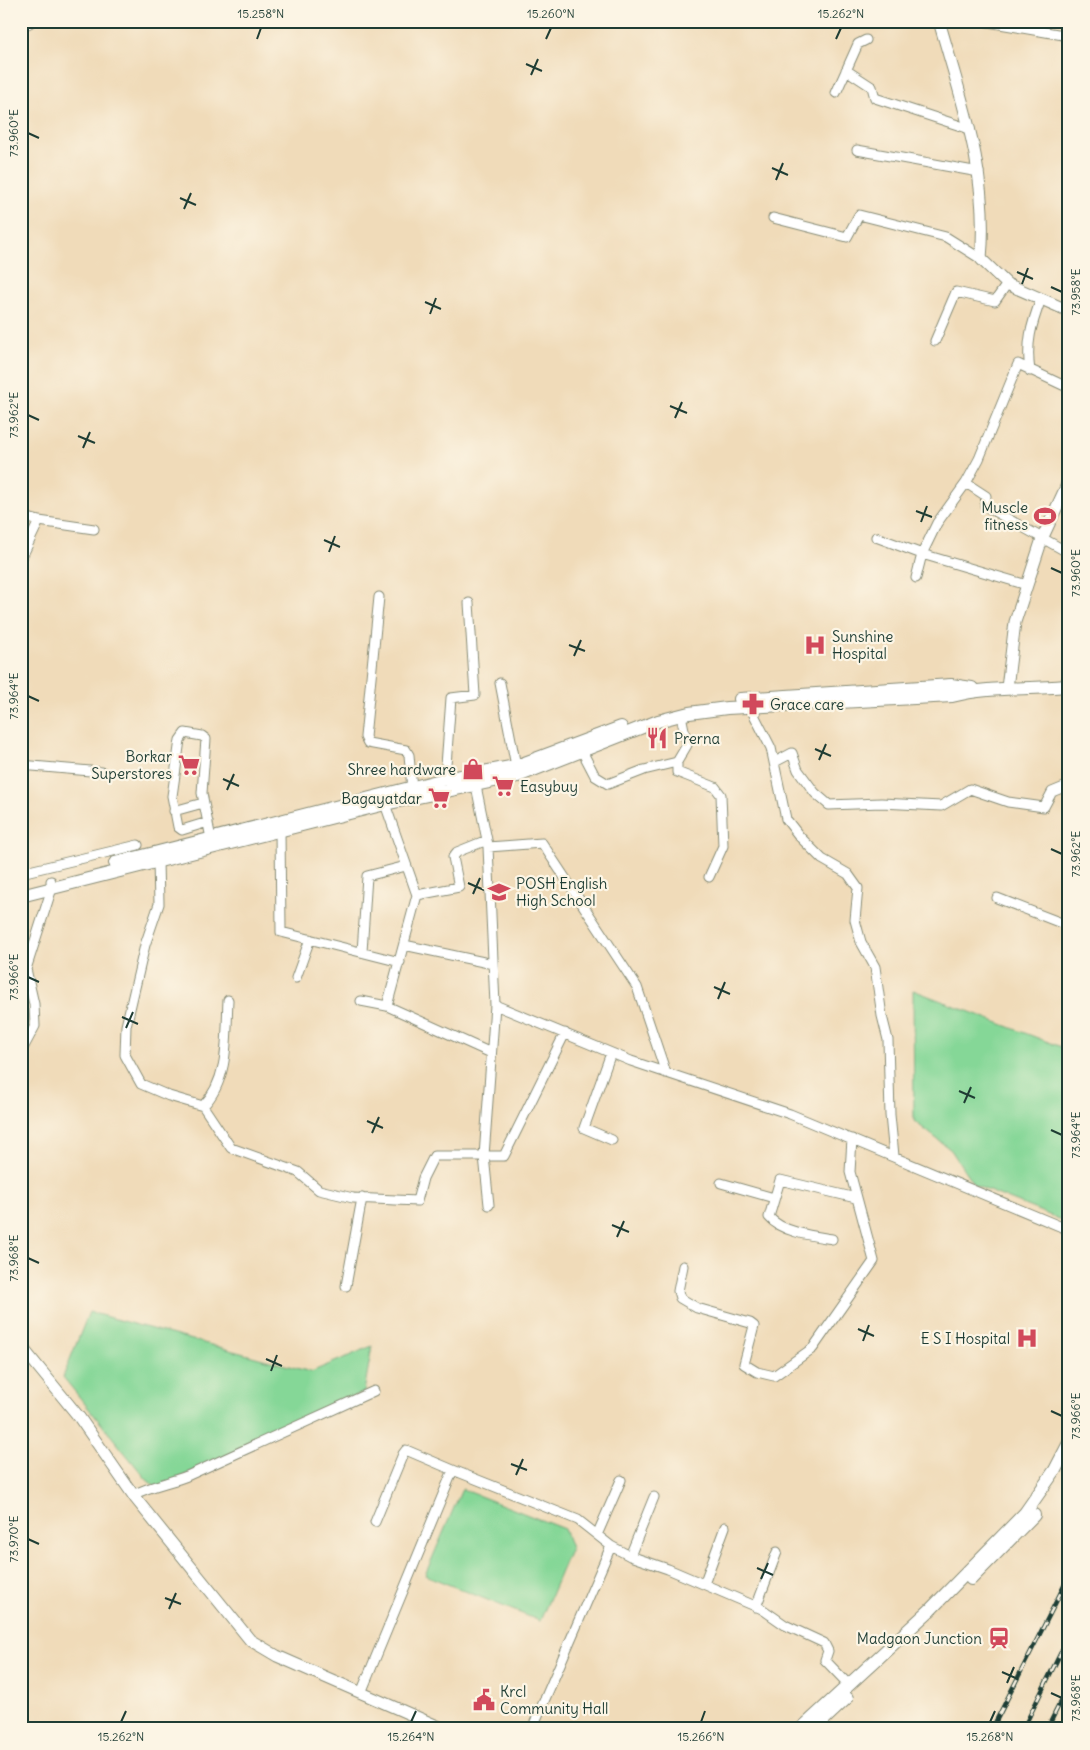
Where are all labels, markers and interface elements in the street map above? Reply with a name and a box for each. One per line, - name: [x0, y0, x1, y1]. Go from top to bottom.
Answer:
- text: 15.258°N: [238, 6, 284, 21]
- text: 15.260°N: [527, 6, 575, 21]
- text: 15.262°N: [818, 6, 864, 21]
- text: 73.960°E: [6, 109, 21, 157]
- text: 73.958°E: [1068, 269, 1083, 315]
- text: 73.962°E: [6, 392, 21, 438]
- place label: Muscle fitness: [981, 498, 1028, 534]
- sports icon: Muscle fitness: [1032, 503, 1058, 529]
- text: 73.960°E: [1068, 549, 1083, 597]
- place label: Sunshine Hospital: [832, 627, 893, 663]
- hospital icon: Sunshine Hospital: [802, 632, 828, 658]
- text: 73.964°E: [6, 672, 21, 720]
- pharmacy icon: Grace care: [740, 691, 766, 717]
- place label: Grace care: [770, 695, 844, 714]
- restaurant icon: Prerna: [644, 725, 670, 751]
- place label: Prerna: [674, 729, 721, 748]
- place label: Borkar Superstores: [91, 747, 172, 783]
- supermarket icon: Borkar Superstores: [176, 752, 202, 778]
- shop icon: Shree hardware: [460, 756, 486, 782]
- place label: Shree hardware: [347, 760, 456, 779]
- supermarket icon: Easybuy: [490, 773, 516, 799]
- place label: Easybuy: [520, 777, 578, 796]
- supermarket icon: Bagayatdar: [426, 785, 452, 811]
- place label: Bagayatdar: [341, 789, 422, 808]
- text: 73.962°E: [1068, 831, 1083, 877]
- place label: POSH English High School: [516, 874, 608, 910]
- school or university icon: POSH English High School: [486, 879, 512, 905]
- text: 73.966°E: [6, 954, 21, 1001]
- text: 73.964°E: [1068, 1111, 1083, 1159]
- text: 73.968°E: [6, 1235, 21, 1281]
- hospital icon: E S I Hospital: [1014, 1325, 1040, 1351]
- place label: E S I Hospital: [921, 1329, 1010, 1348]
- text: 73.966°E: [1068, 1393, 1083, 1440]
- text: 73.970°E: [6, 1516, 21, 1562]
- station icon: Madgaon Junction: [986, 1625, 1012, 1651]
- place label: Madgaon Junction: [857, 1629, 982, 1648]
- text: 73.968°E: [1068, 1675, 1083, 1721]
- place label: Krcl Community Hall: [500, 1682, 608, 1718]
- public building icon: Krcl Community Hall: [471, 1687, 497, 1713]
- text: 15.262°N: [98, 1729, 144, 1744]
- text: 15.264°N: [388, 1729, 434, 1744]
- text: 15.266°N: [678, 1729, 724, 1744]
- text: 15.268°N: [967, 1729, 1013, 1744]

